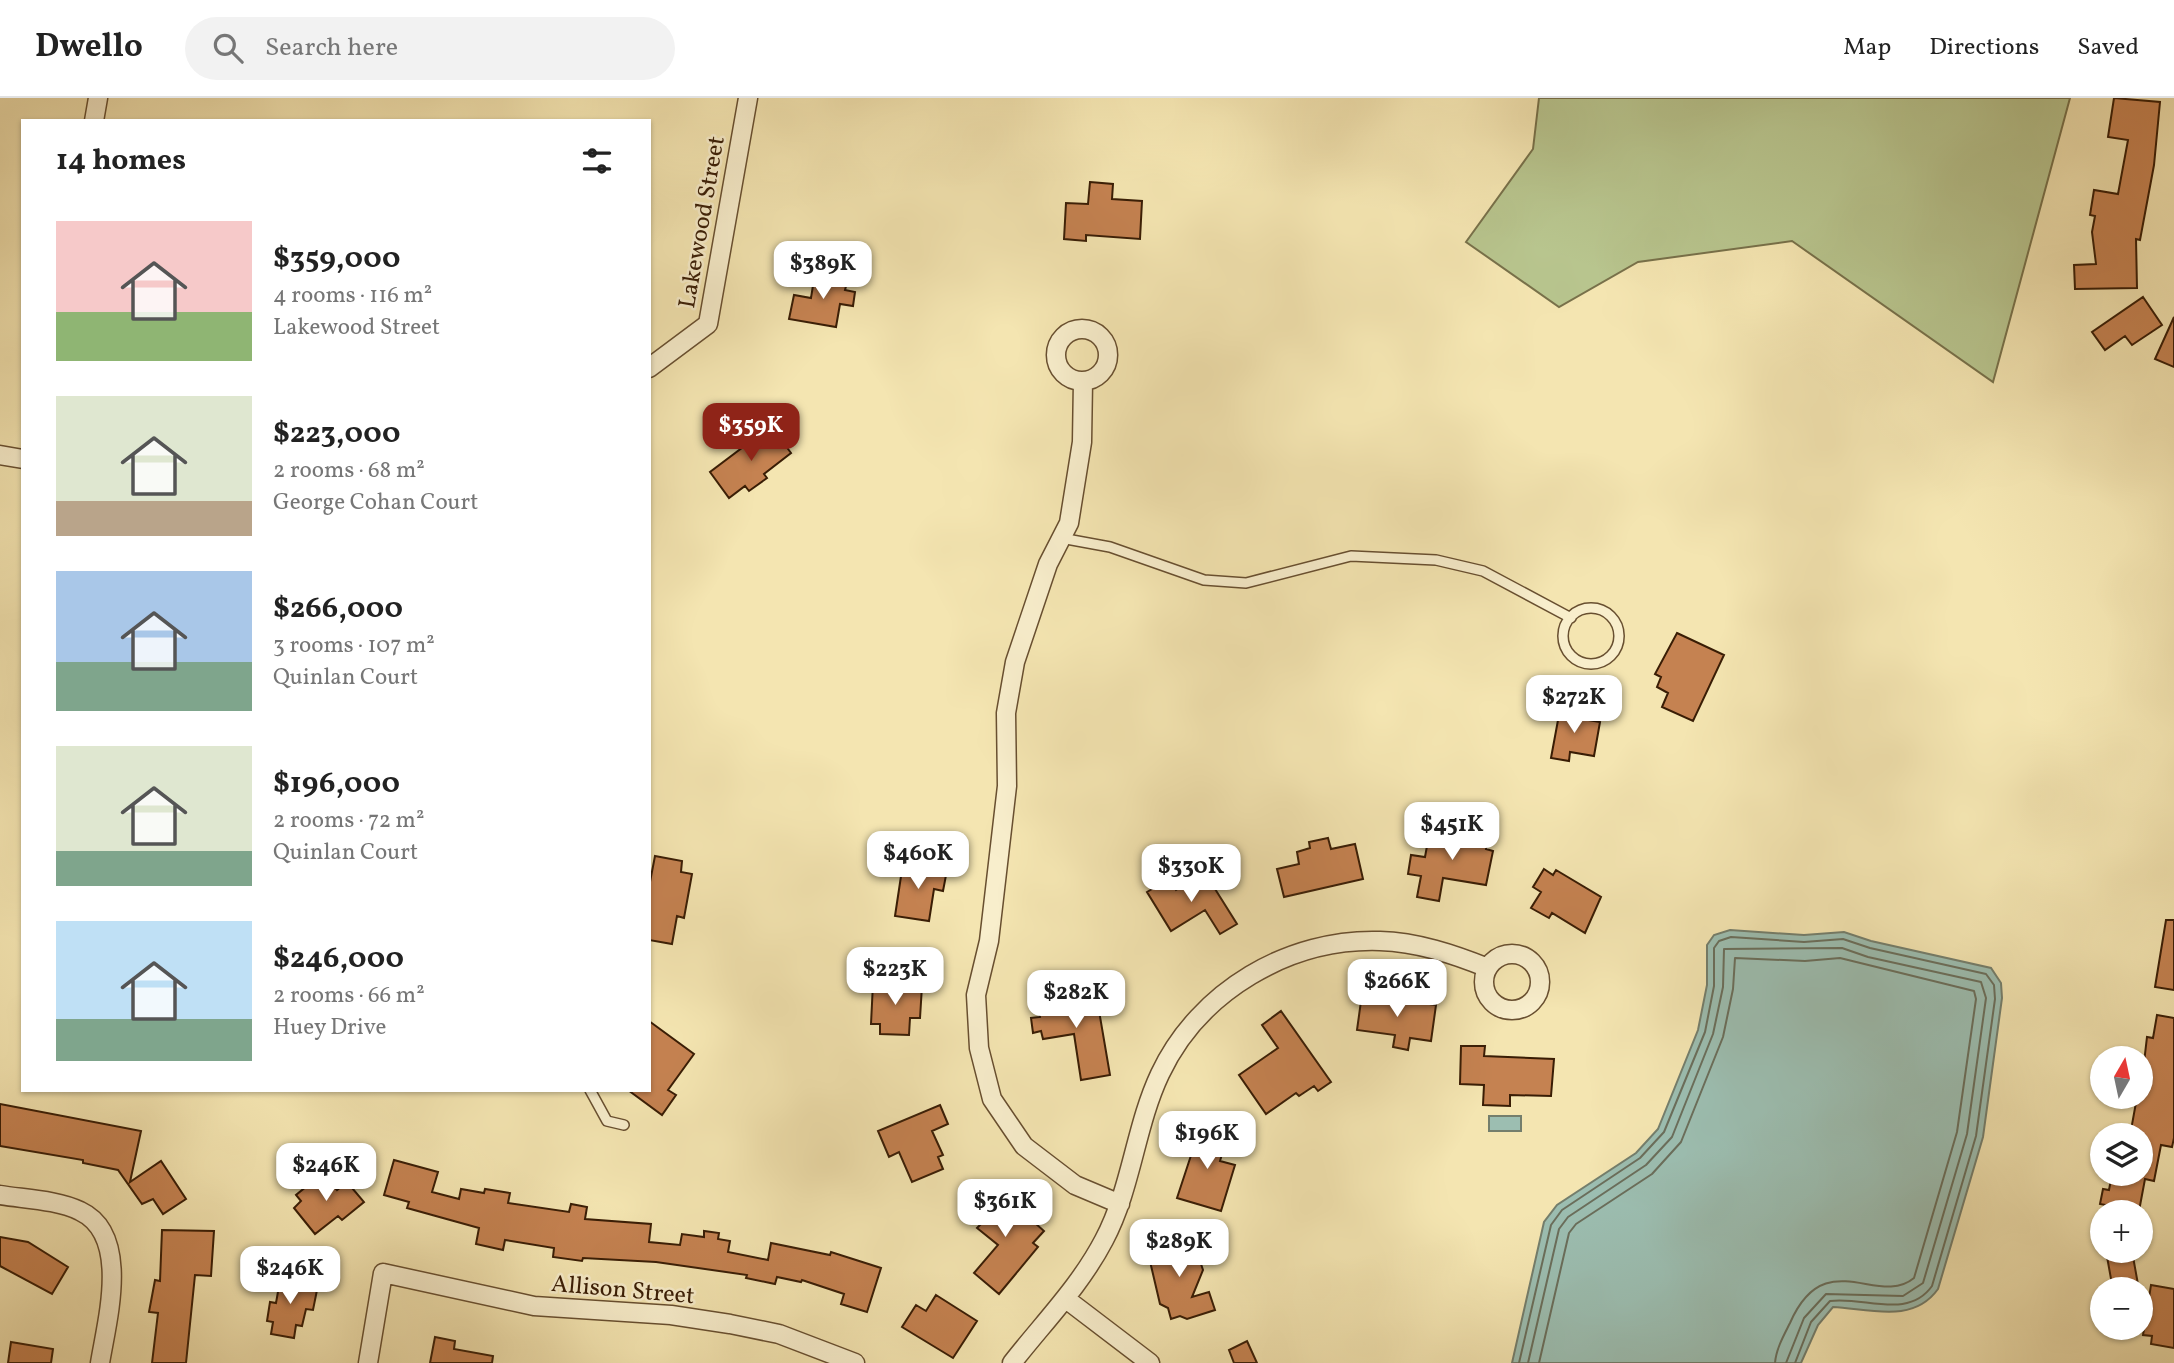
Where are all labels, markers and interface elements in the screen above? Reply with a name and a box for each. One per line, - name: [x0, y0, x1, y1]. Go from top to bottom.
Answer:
- search box: [185, 17, 675, 80]
- text: Dwello: [35, 25, 143, 71]
- icon: search: [209, 29, 247, 67]
- text: Search here: [265, 30, 398, 66]
- text: Map: [1843, 31, 1891, 65]
- text: Directions: [1929, 31, 2039, 65]
- text: Saved: [2077, 31, 2139, 65]
- street label: Lakewood Street: [671, 134, 735, 311]
- text: 14 homes: [56, 140, 186, 182]
- icon: filters: [578, 142, 616, 180]
- text: $359,000: [273, 238, 400, 280]
- pin: $389K: [774, 242, 872, 301]
- text: $389K: [790, 248, 856, 280]
- icon: home: [112, 249, 196, 333]
- text: 4 rooms · 116 m²: [273, 280, 432, 312]
- text: Lakewood Street: [273, 312, 440, 344]
- pin: $359K: [702, 404, 800, 463]
- text: $359K: [719, 410, 783, 442]
- text: $223,000: [273, 413, 401, 455]
- icon: home: [112, 424, 196, 508]
- text: 2 rooms · 68 m²: [273, 455, 425, 487]
- text: George Cohan Court: [273, 487, 478, 519]
- text: $266,000: [273, 588, 403, 630]
- icon: home: [112, 599, 196, 683]
- text: 3 rooms · 107 m²: [273, 630, 435, 662]
- text: Quinlan Court: [273, 662, 418, 694]
- pin: $272K: [1525, 676, 1623, 735]
- text: $272K: [1542, 682, 1606, 714]
- text: $196,000: [273, 763, 400, 805]
- icon: home: [112, 774, 196, 858]
- pin: $451K: [1403, 802, 1501, 862]
- text: 2 rooms · 72 m²: [273, 805, 424, 837]
- text: $451K: [1420, 809, 1484, 841]
- pin: $460K: [869, 832, 967, 891]
- text: Quinlan Court: [273, 837, 418, 869]
- text: $460K: [883, 838, 953, 870]
- pin: $330K: [1142, 844, 1240, 904]
- text: $330K: [1158, 851, 1224, 883]
- text: $246,000: [273, 938, 404, 980]
- pin: $223K: [846, 948, 944, 1007]
- icon: home: [112, 949, 196, 1033]
- text: $223K: [863, 954, 927, 986]
- pin: $266K: [1348, 960, 1446, 1019]
- text: $266K: [1364, 966, 1430, 998]
- pin: $282K: [1027, 970, 1125, 1030]
- text: $282K: [1043, 977, 1109, 1009]
- text: 2 rooms · 66 m²: [273, 980, 425, 1012]
- text: Huey Drive: [273, 1012, 386, 1044]
- north arrow: [2090, 1046, 2152, 1110]
- map controls: [2090, 1046, 2153, 1340]
- pin: $196K: [1158, 1112, 1256, 1171]
- text: $196K: [1175, 1118, 1239, 1150]
- button: layers: [2090, 1123, 2153, 1186]
- pin: $246K: [277, 1144, 375, 1203]
- text: $246K: [292, 1150, 360, 1182]
- pin: $361K: [956, 1180, 1054, 1239]
- text: $361K: [973, 1186, 1037, 1218]
- button: +: [2090, 1200, 2153, 1263]
- pin: $289K: [1130, 1220, 1228, 1279]
- text: $289K: [1146, 1226, 1212, 1258]
- pin: $246K: [241, 1246, 339, 1306]
- text: $246K: [256, 1253, 324, 1285]
- street label: Allison Street: [550, 1268, 696, 1314]
- button: −: [2090, 1277, 2153, 1340]

